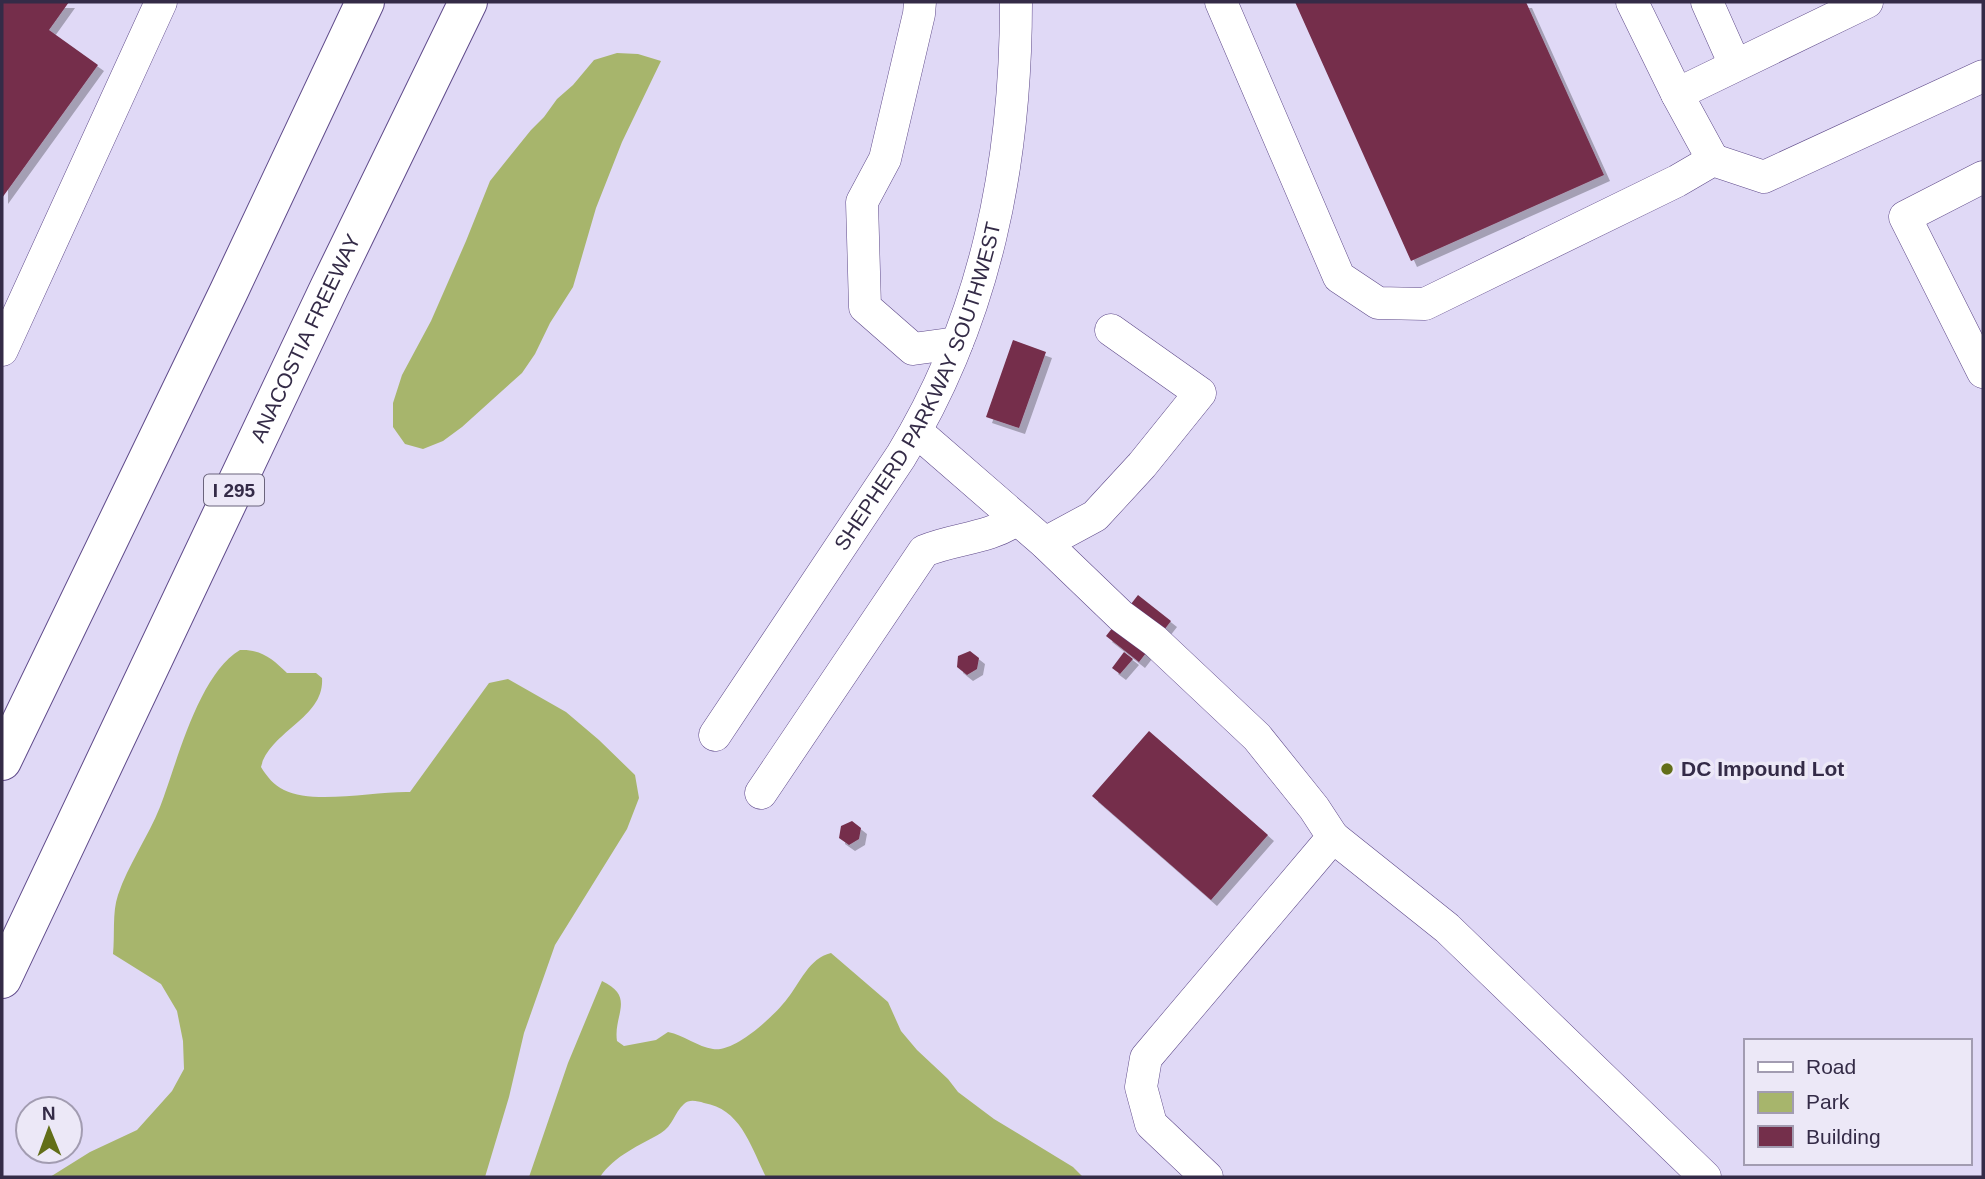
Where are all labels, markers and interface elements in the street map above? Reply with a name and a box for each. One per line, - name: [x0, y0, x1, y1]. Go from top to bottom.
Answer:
- street label: SHEPHERD PARKWAY SOUTHWEST: [829, 220, 1005, 554]
- street label: ANACOSTIA FREEWAY: [246, 230, 364, 446]
- road number: I 295: [204, 475, 264, 505]
- place label: DC Impound Lot: [1681, 757, 1844, 780]
- marker: DC Impound Lot: [1659, 761, 1675, 777]
- legend: [1744, 1039, 1971, 1165]
- text: Road: [1806, 1055, 1856, 1078]
- text: Park: [1806, 1090, 1850, 1113]
- north arrow: [14, 1095, 84, 1165]
- text: N: [42, 1103, 56, 1124]
- text: Building: [1806, 1125, 1881, 1148]

